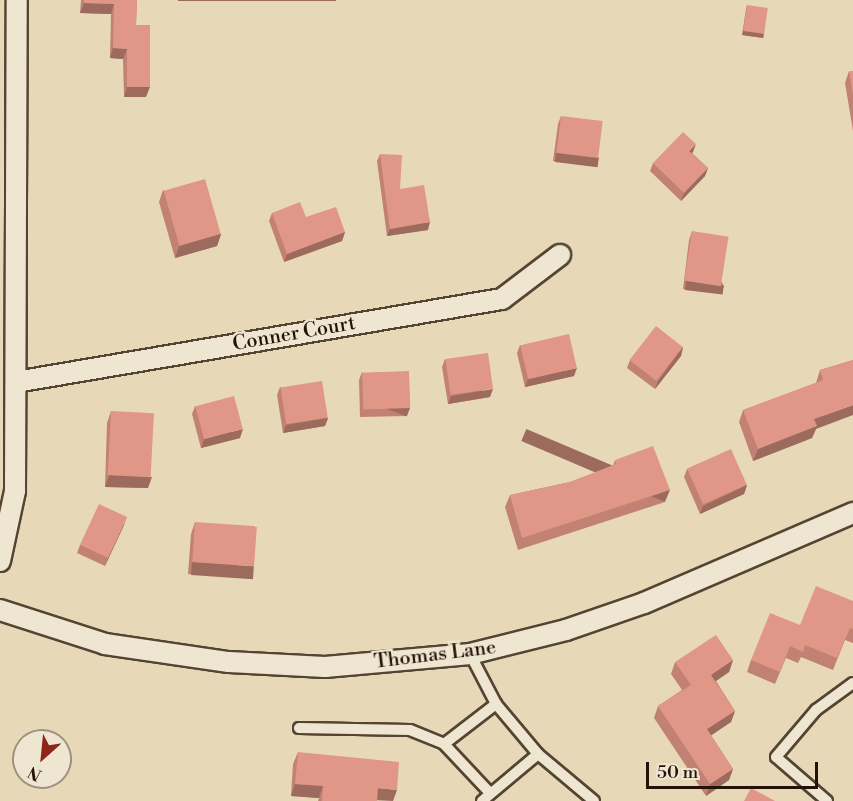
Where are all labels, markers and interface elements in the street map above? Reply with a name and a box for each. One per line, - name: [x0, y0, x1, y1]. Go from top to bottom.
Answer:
- street label: Conner Court: [231, 311, 357, 357]
- street label: Thomas Lane: [373, 636, 497, 674]
- north arrow: [12, 729, 72, 789]
- scale bar: [649, 750, 822, 788]
- text: N: [25, 761, 45, 785]
- text: 50 m: [657, 761, 698, 784]

